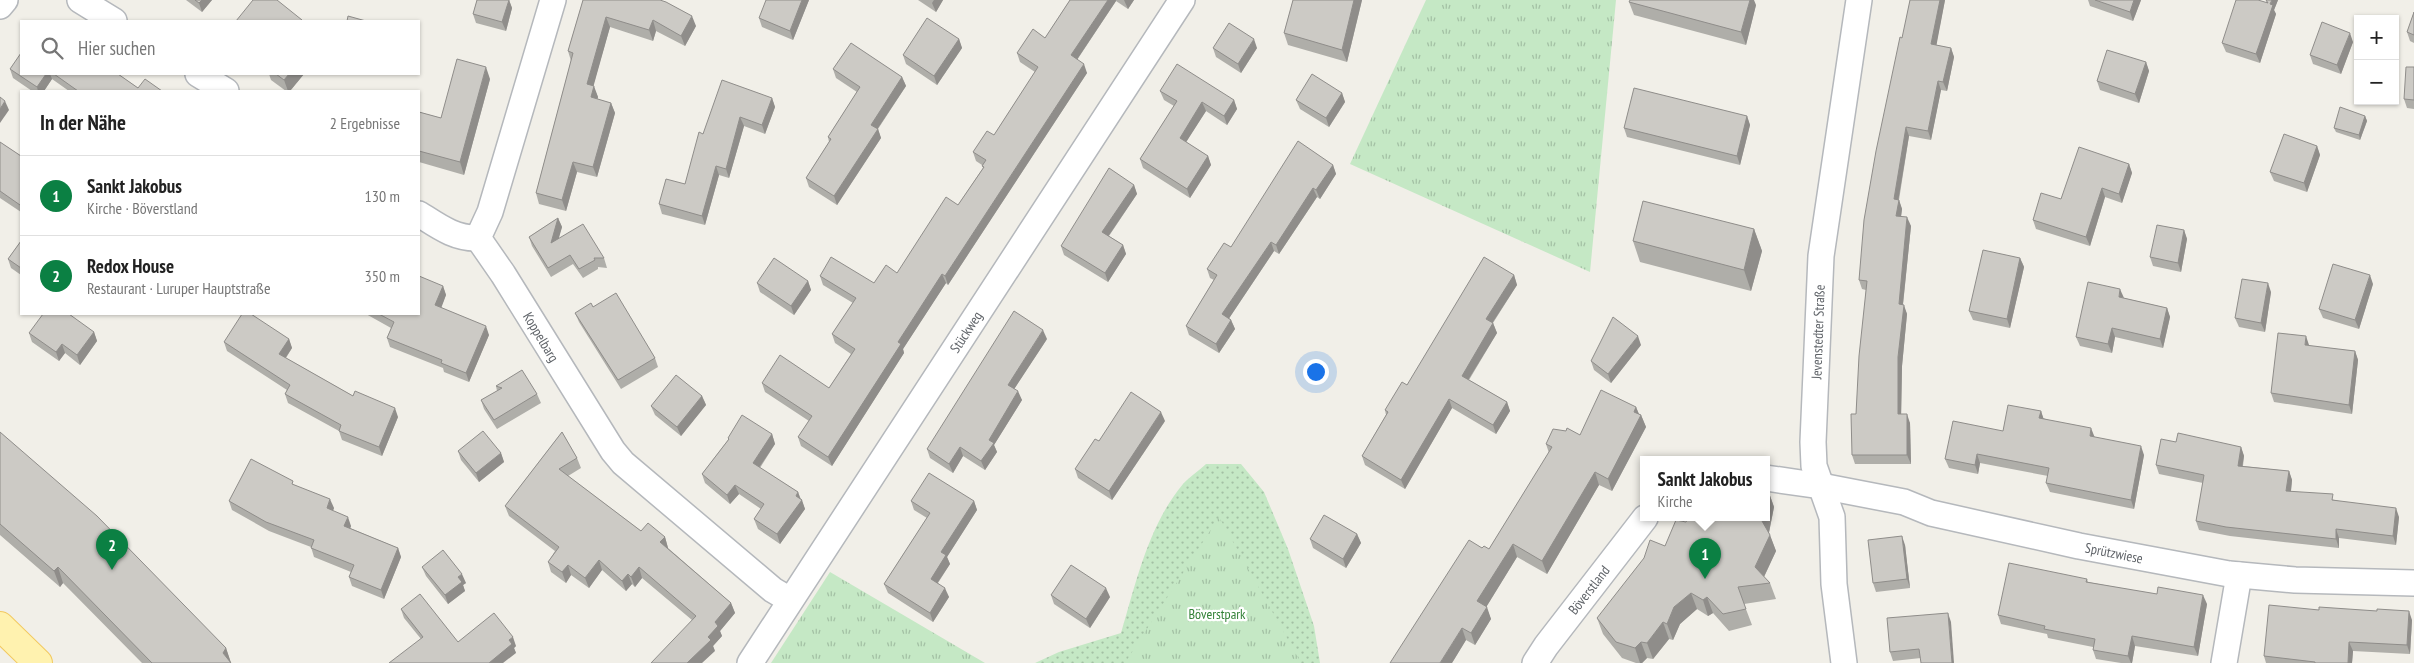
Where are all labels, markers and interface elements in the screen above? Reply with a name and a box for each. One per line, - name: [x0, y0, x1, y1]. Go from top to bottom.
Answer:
- map controls: [2354, 15, 2399, 105]
- button: +: [2354, 15, 2399, 60]
- search box: [20, 20, 420, 75]
- icon: search: [38, 34, 66, 62]
- text: Hier suchen: [78, 36, 155, 60]
- button: −: [2354, 60, 2399, 105]
- text: In der Nähe: [40, 109, 126, 136]
- text: 2 Ergebnisse: [330, 113, 400, 133]
- text: Sankt Jakobus: [87, 174, 182, 198]
- text: 1: [52, 186, 60, 206]
- text: 130 m: [365, 186, 400, 206]
- text: Kirche · Böverstland: [87, 198, 198, 218]
- text: Redox House: [87, 254, 174, 278]
- text: 2: [52, 266, 60, 286]
- text: 350 m: [365, 266, 400, 286]
- text: Restaurant · Luruper Hauptstraße: [87, 278, 271, 298]
- street label: Jevenstedter Straße: [1807, 284, 1829, 381]
- street label: Stückweg: [946, 308, 986, 356]
- street label: Koppelbarg: [519, 309, 563, 365]
- your location: [1303, 359, 1329, 385]
- popup: [1640, 456, 1770, 521]
- text: Sankt Jakobus: [1658, 467, 1752, 491]
- text: Kirche: [1658, 491, 1693, 511]
- pin: 2: [96, 529, 128, 570]
- pin: 1: [1689, 538, 1721, 579]
- street label: Sprützwiese: [2084, 539, 2145, 567]
- street label: Böverstland: [1564, 562, 1614, 618]
- park label: Böverstpark: [1188, 605, 1246, 623]

